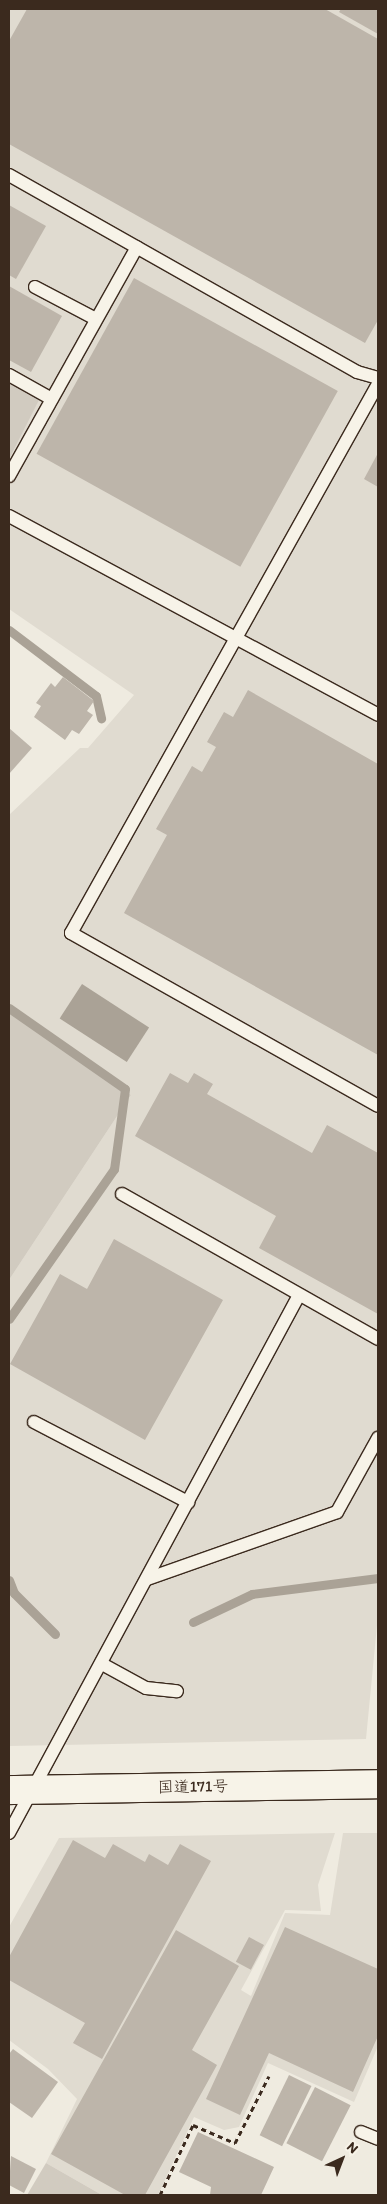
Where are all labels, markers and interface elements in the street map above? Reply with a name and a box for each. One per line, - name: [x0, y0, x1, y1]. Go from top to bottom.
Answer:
- street label: 国道171号: [157, 1777, 229, 1797]
- north arrow: [317, 2134, 367, 2184]
- text: N: [343, 2138, 362, 2157]

